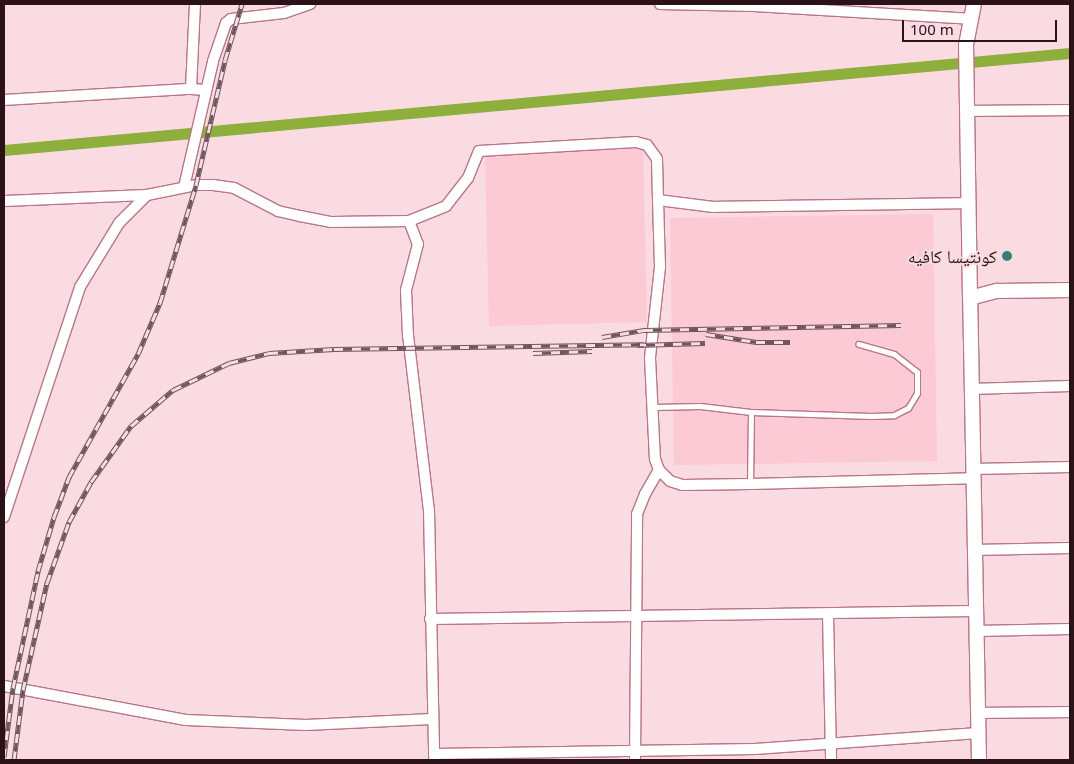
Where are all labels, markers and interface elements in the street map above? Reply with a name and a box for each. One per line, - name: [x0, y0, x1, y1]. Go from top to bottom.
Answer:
- scale bar: [904, 10, 1059, 42]
- text: 100 m: [910, 19, 954, 39]
- place label: كونتيسا كافيه: [908, 245, 997, 267]
- marker: كونتيسا كافيه: [1001, 250, 1013, 262]

